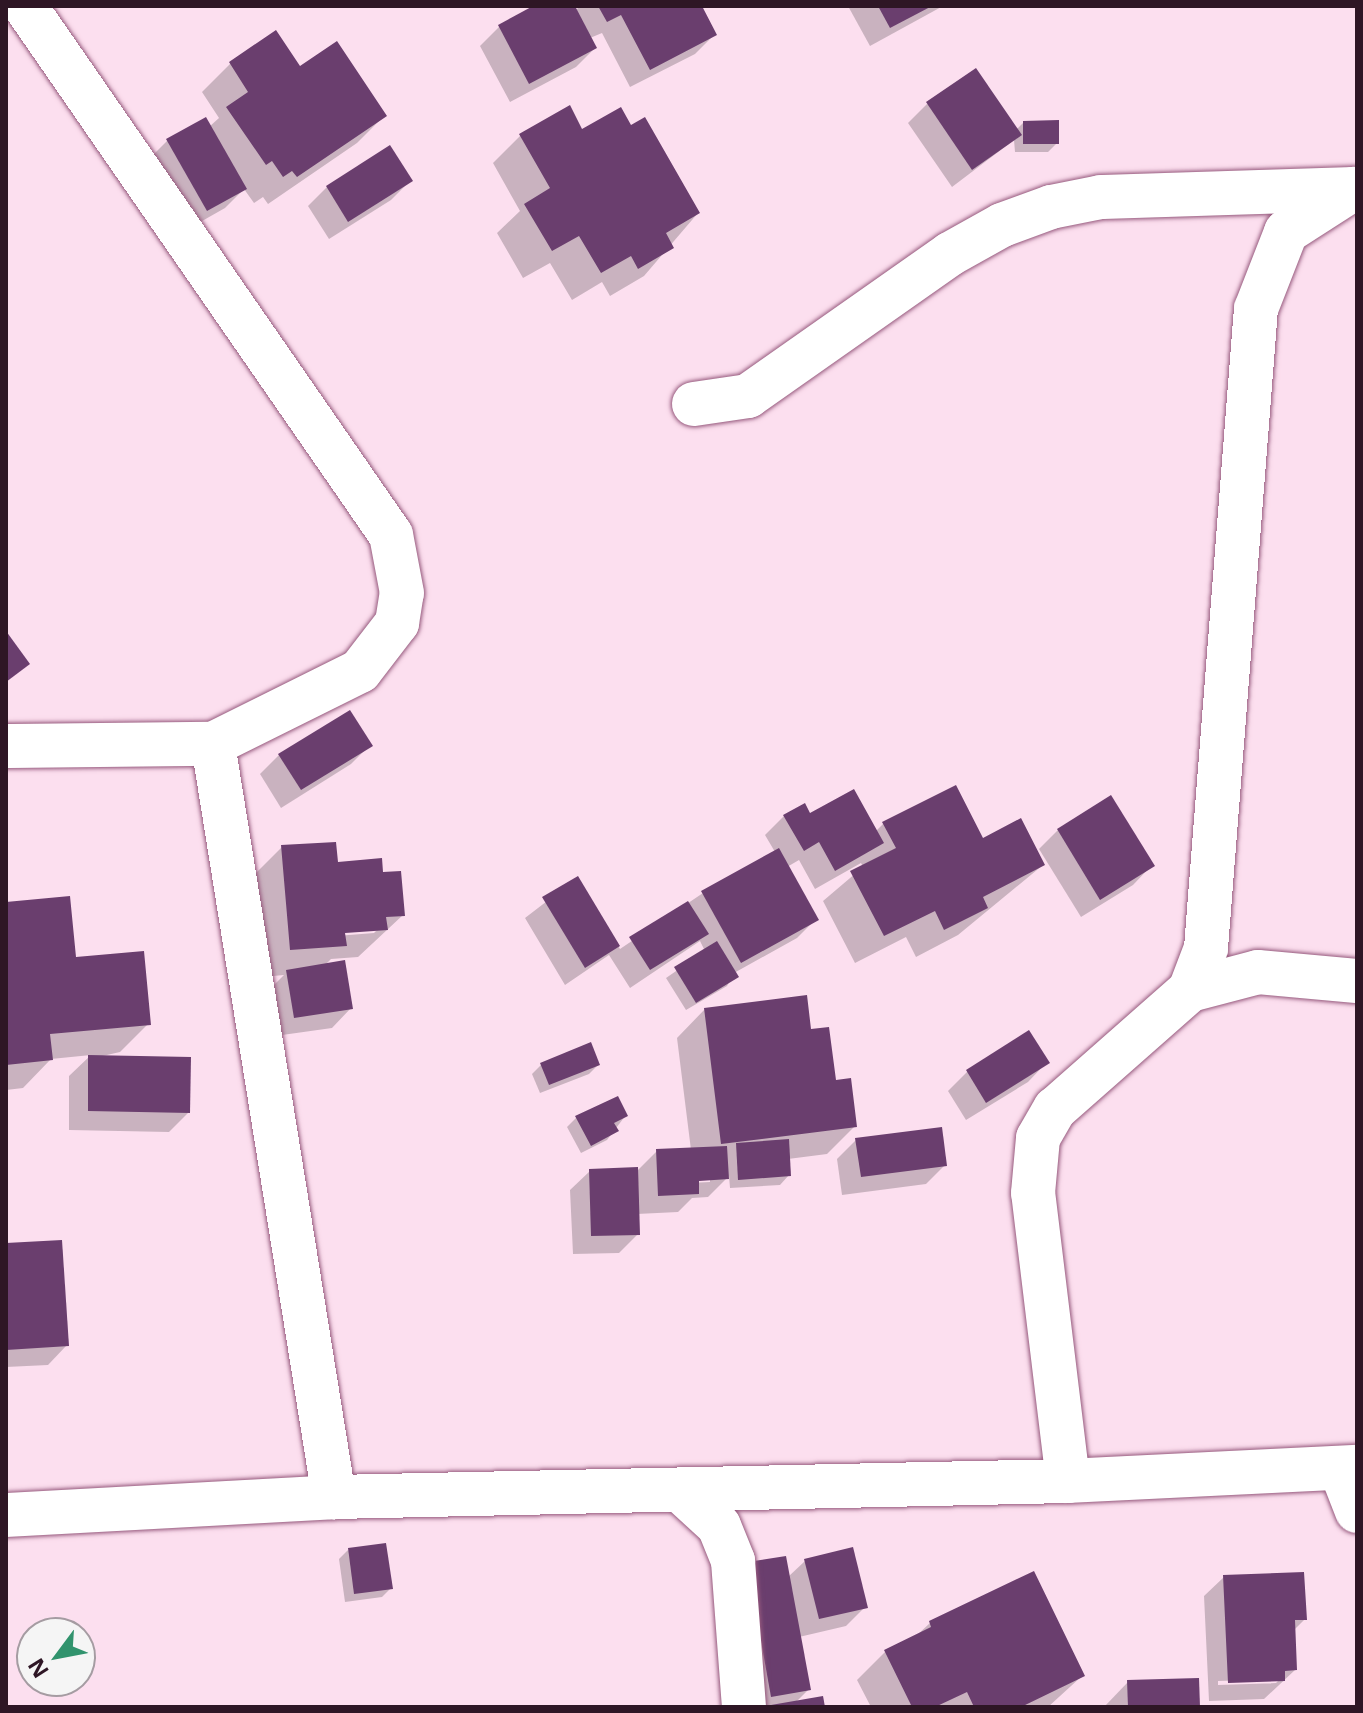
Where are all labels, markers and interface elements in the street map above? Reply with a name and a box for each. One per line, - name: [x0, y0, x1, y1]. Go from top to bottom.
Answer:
- north arrow: [16, 1617, 96, 1697]
- text: N: [20, 1653, 55, 1684]

